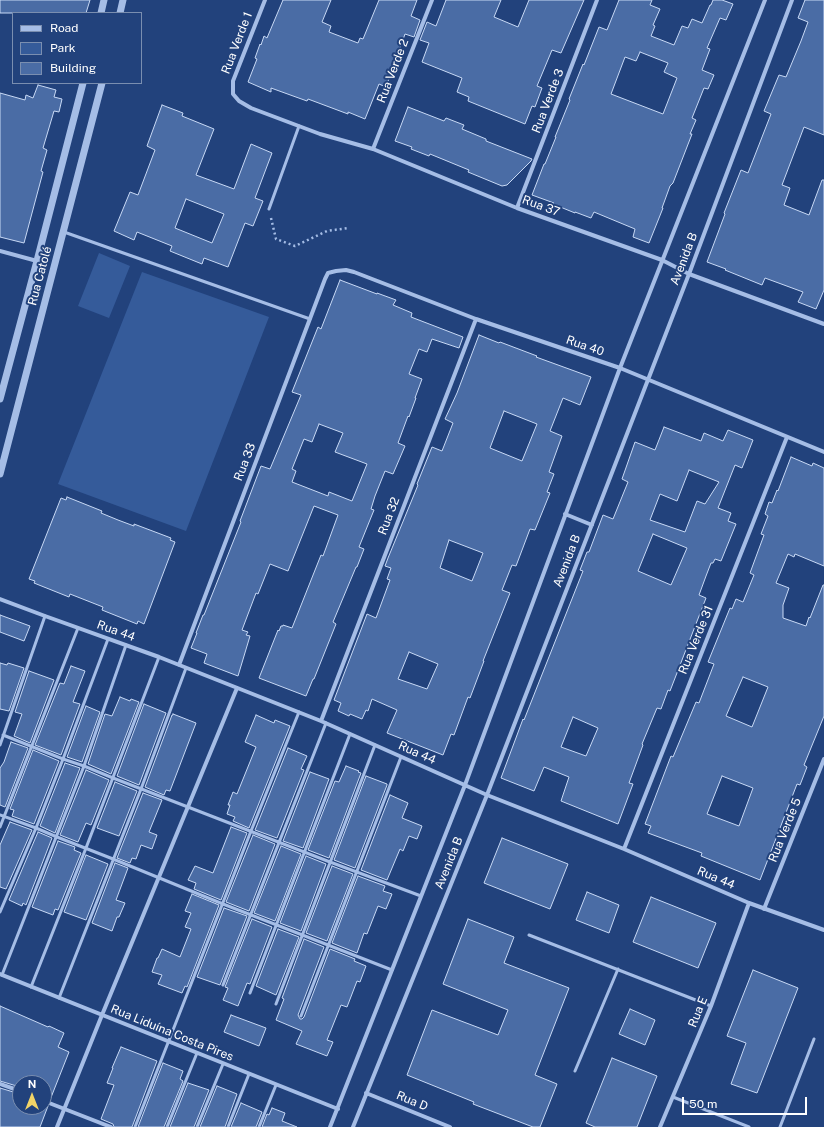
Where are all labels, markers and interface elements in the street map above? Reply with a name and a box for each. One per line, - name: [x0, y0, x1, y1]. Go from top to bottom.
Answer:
- street label: Rua Verde 1: [219, 10, 255, 76]
- legend: [12, 12, 142, 84]
- text: Road: [50, 21, 78, 35]
- street label: Rua Verde 2: [374, 37, 412, 105]
- text: Park: [50, 41, 76, 55]
- text: Building: [50, 61, 96, 75]
- street label: Rua Verde 3: [529, 67, 567, 135]
- street label: Rua 37: [520, 193, 562, 219]
- street label: Avenida B: [667, 231, 701, 287]
- street label: Rua Catolé: [25, 245, 55, 307]
- street label: Rua 40: [564, 333, 606, 359]
- street label: Rua 33: [231, 441, 259, 483]
- street label: Rua 32: [375, 495, 403, 537]
- street label: Avenida B: [550, 533, 584, 589]
- street label: Rua Verde 31: [676, 604, 716, 676]
- street label: Rua 44: [95, 617, 137, 645]
- street label: Rua 44: [396, 738, 438, 768]
- street label: Rua Verde 5: [766, 796, 804, 864]
- street label: Avenida B: [432, 835, 466, 891]
- street label: Rua 44: [695, 864, 737, 892]
- street label: Rua E: [685, 994, 711, 1030]
- street label: Rua Liduína Costa Pires: [108, 1002, 236, 1064]
- north arrow: [12, 1075, 52, 1115]
- text: N: [28, 1078, 36, 1090]
- street label: Rua D: [394, 1088, 430, 1114]
- scale bar: [684, 1089, 809, 1115]
- text: 50 m: [689, 1097, 717, 1111]

